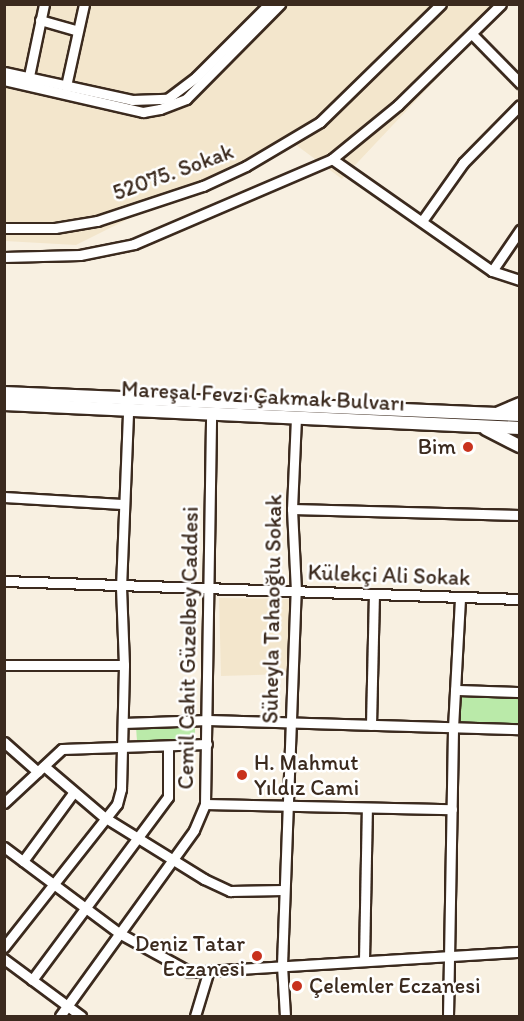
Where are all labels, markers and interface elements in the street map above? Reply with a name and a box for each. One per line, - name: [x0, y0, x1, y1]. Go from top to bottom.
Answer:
- street label: 52075. Sokak: [109, 138, 237, 206]
- street label: Mareşal Fevzi Çakmak Bulvarı: [122, 375, 404, 417]
- place label: Bim: [418, 434, 456, 460]
- marker: Bim: [461, 440, 475, 454]
- street label: Süheyla Tahaoğlu Sokak: [257, 496, 287, 722]
- street label: Cemil Cahit Güzelbey Caddesi: [172, 506, 204, 790]
- street label: Külekçi Ali Sokak: [307, 559, 471, 591]
- place label: H. Mahmut Yıldız Cami: [254, 749, 360, 800]
- marker: H. Mahmut Yıldız Cami: [235, 768, 249, 782]
- place label: Deniz Tatar Eczanesi: [138, 930, 245, 981]
- marker: Deniz Tatar Eczanesi: [250, 949, 264, 963]
- place label: Çelemler Eczanesi: [309, 973, 481, 999]
- marker: Çelemler Eczanesi: [290, 979, 304, 993]

